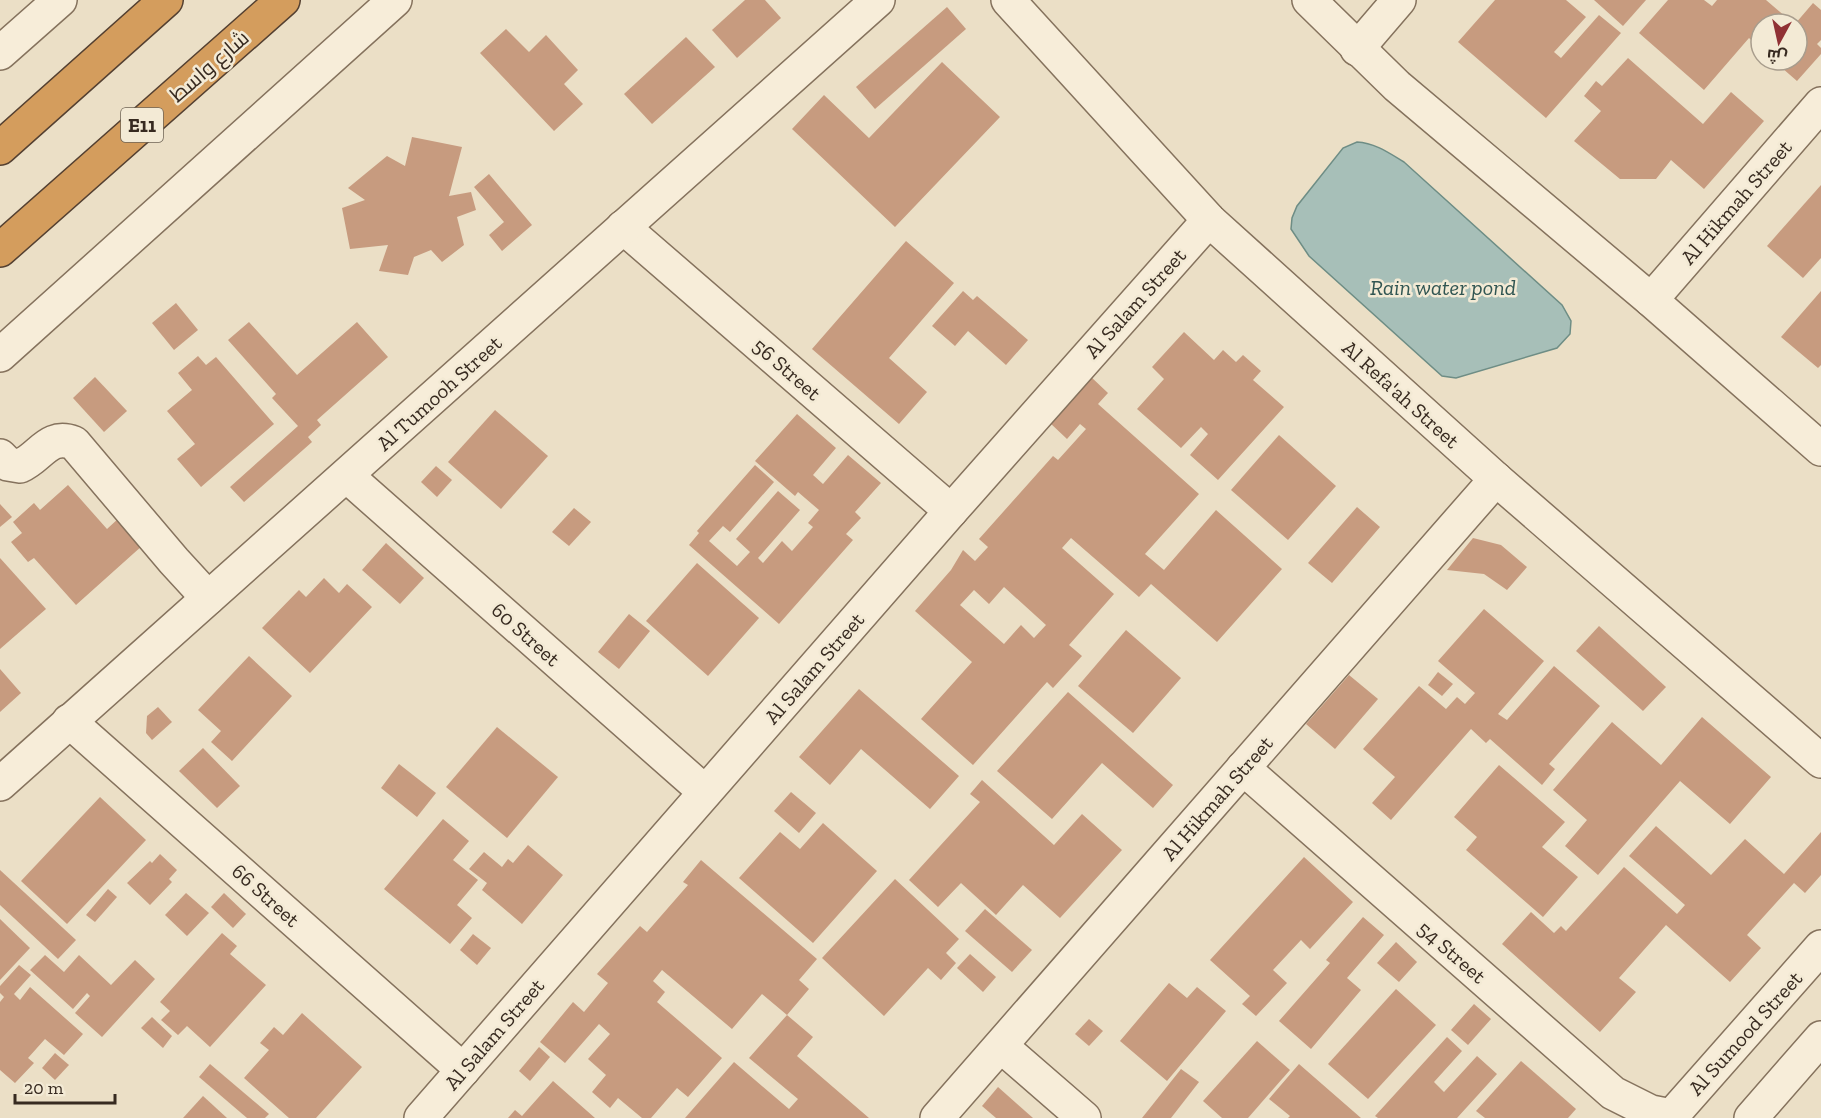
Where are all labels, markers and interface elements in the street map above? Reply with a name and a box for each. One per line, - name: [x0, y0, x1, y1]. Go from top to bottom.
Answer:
- north arrow: [1749, 12, 1809, 72]
- street label: شارع واسط: [164, 25, 255, 109]
- text: ش: [1765, 46, 1788, 67]
- road number: E11: [121, 108, 163, 142]
- street label: Al Hikmah Street: [1675, 135, 1797, 269]
- street label: Al Salam Street: [1079, 243, 1191, 363]
- water label: Rain water pond: [1370, 274, 1516, 301]
- street label: Al Tumooh Street: [371, 330, 507, 456]
- street label: 56 Street: [748, 333, 826, 405]
- street label: Al Refa'ah Street: [1337, 335, 1465, 453]
- street label: 60 Street: [487, 597, 565, 671]
- street label: Al Salam Street: [759, 607, 869, 729]
- street label: Al Hikmah Street: [1156, 731, 1278, 865]
- street label: 66 Street: [227, 858, 305, 932]
- street label: 54 Street: [1413, 916, 1491, 989]
- street label: Al Sumood Street: [1683, 966, 1807, 1100]
- street label: Al Salam Street: [439, 973, 549, 1095]
- scale bar: [15, 1067, 116, 1105]
- text: 20 m: [24, 1077, 64, 1099]

